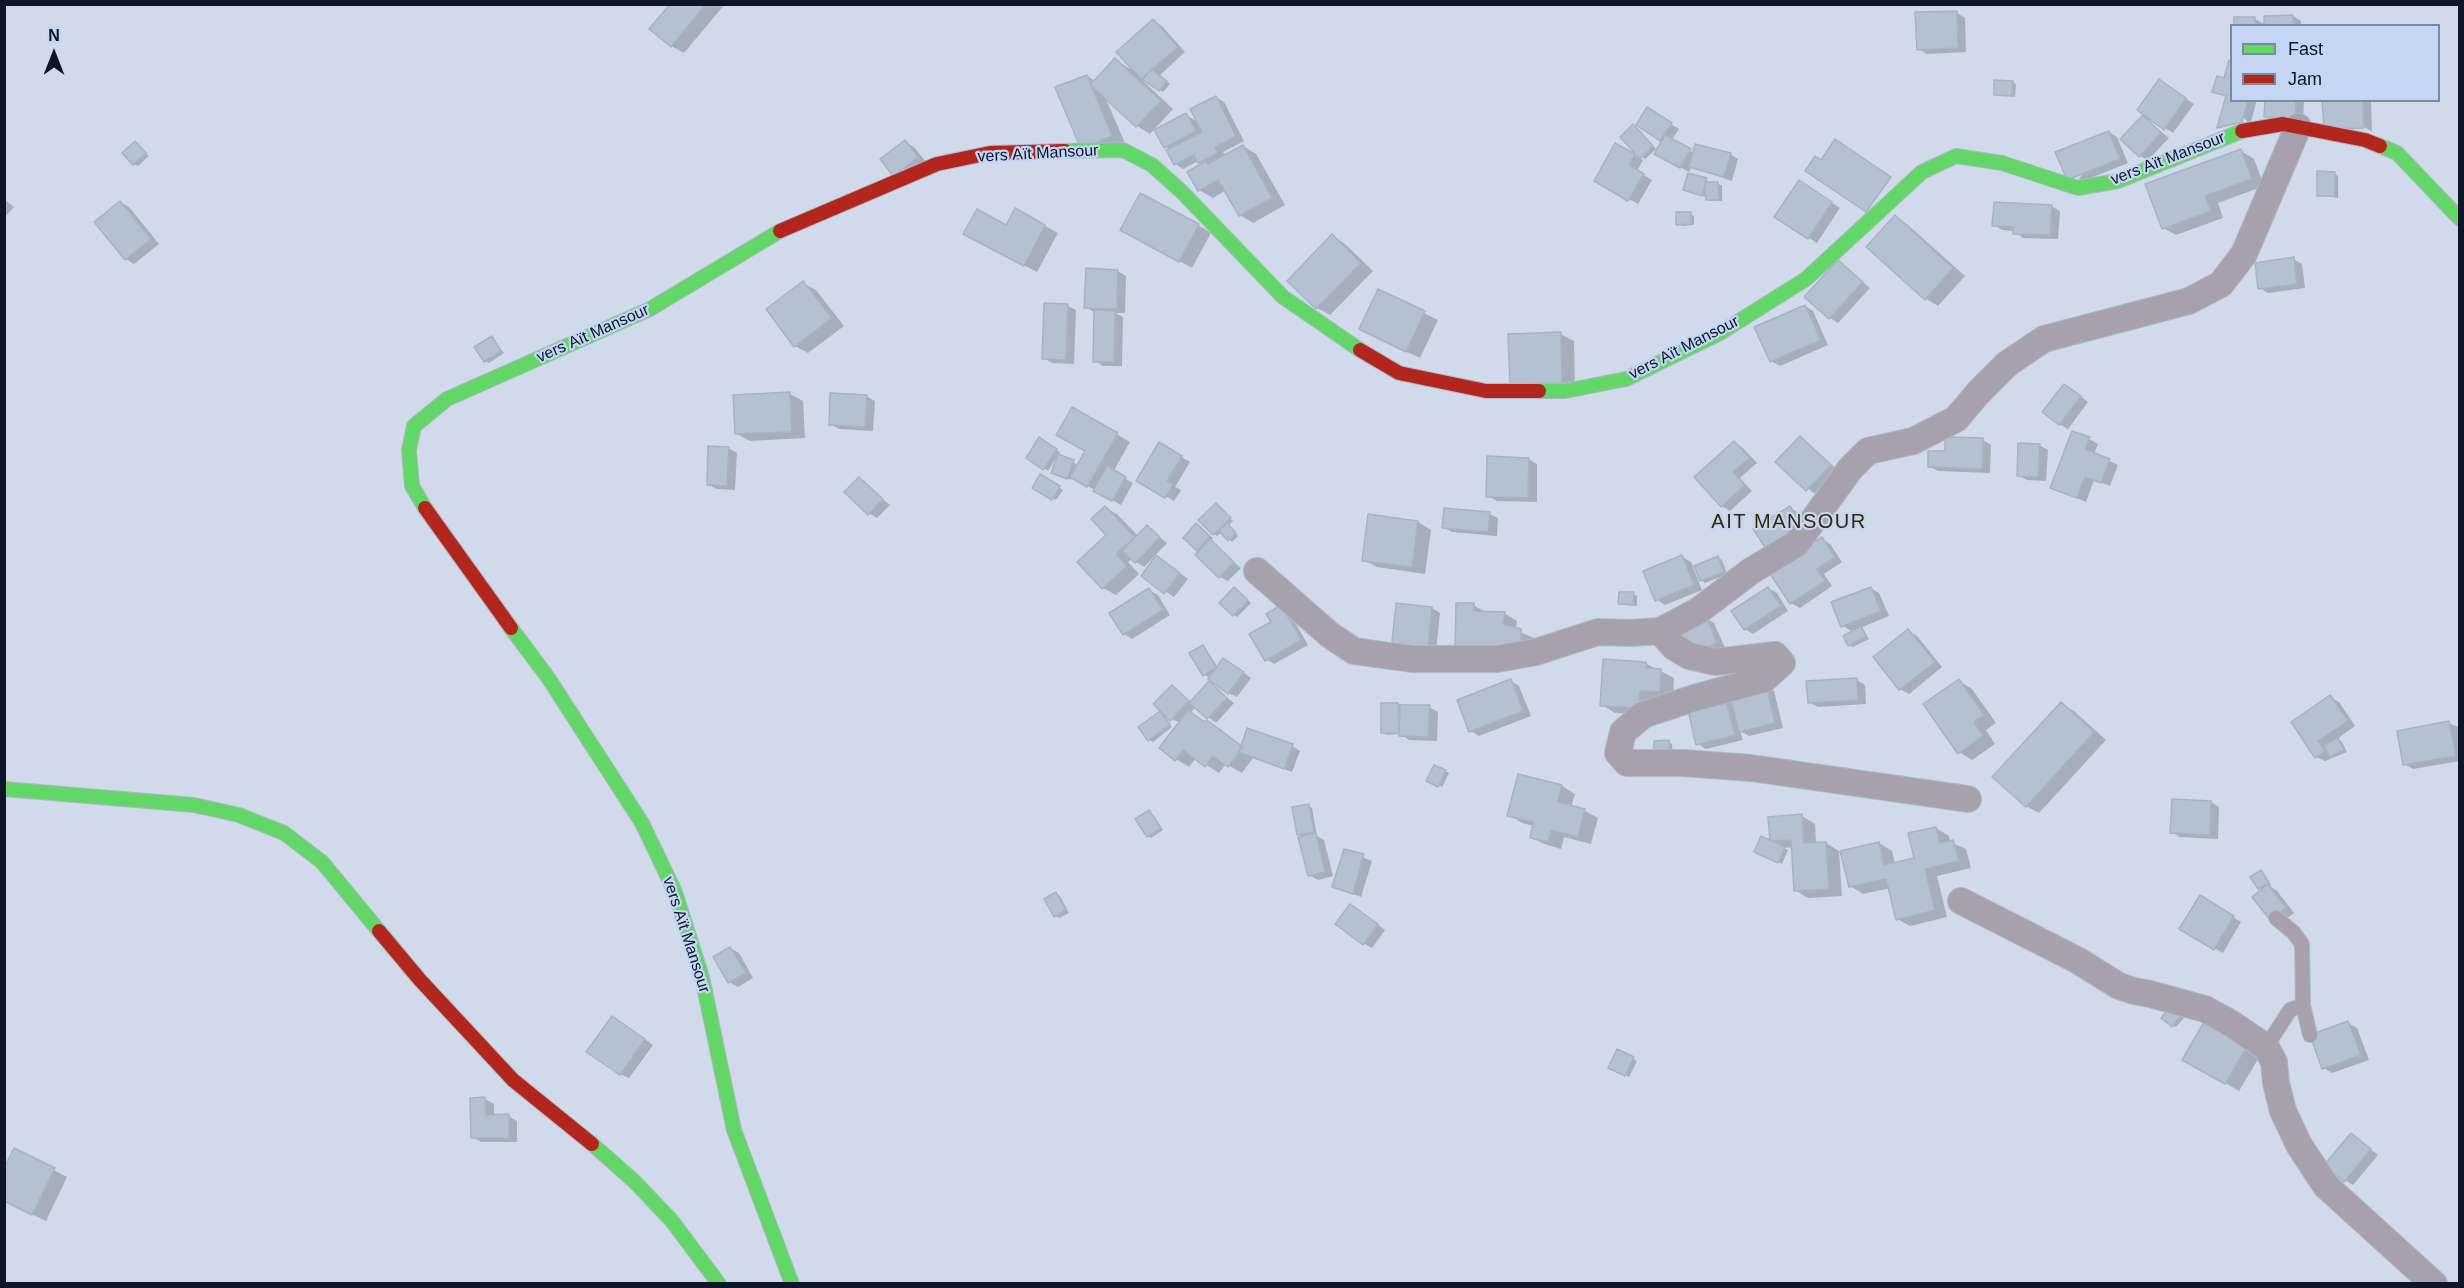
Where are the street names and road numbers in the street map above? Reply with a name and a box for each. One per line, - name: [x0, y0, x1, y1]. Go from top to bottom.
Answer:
- street label: vers Aït Mansour: [2108, 128, 2228, 190]
- street label: vers Aït Mansour: [977, 141, 1099, 167]
- street label: vers Aït Mansour: [534, 301, 652, 367]
- street label: vers Aït Mansour: [1626, 312, 1742, 384]
- street label: vers Aït Mansour: [658, 875, 714, 995]

